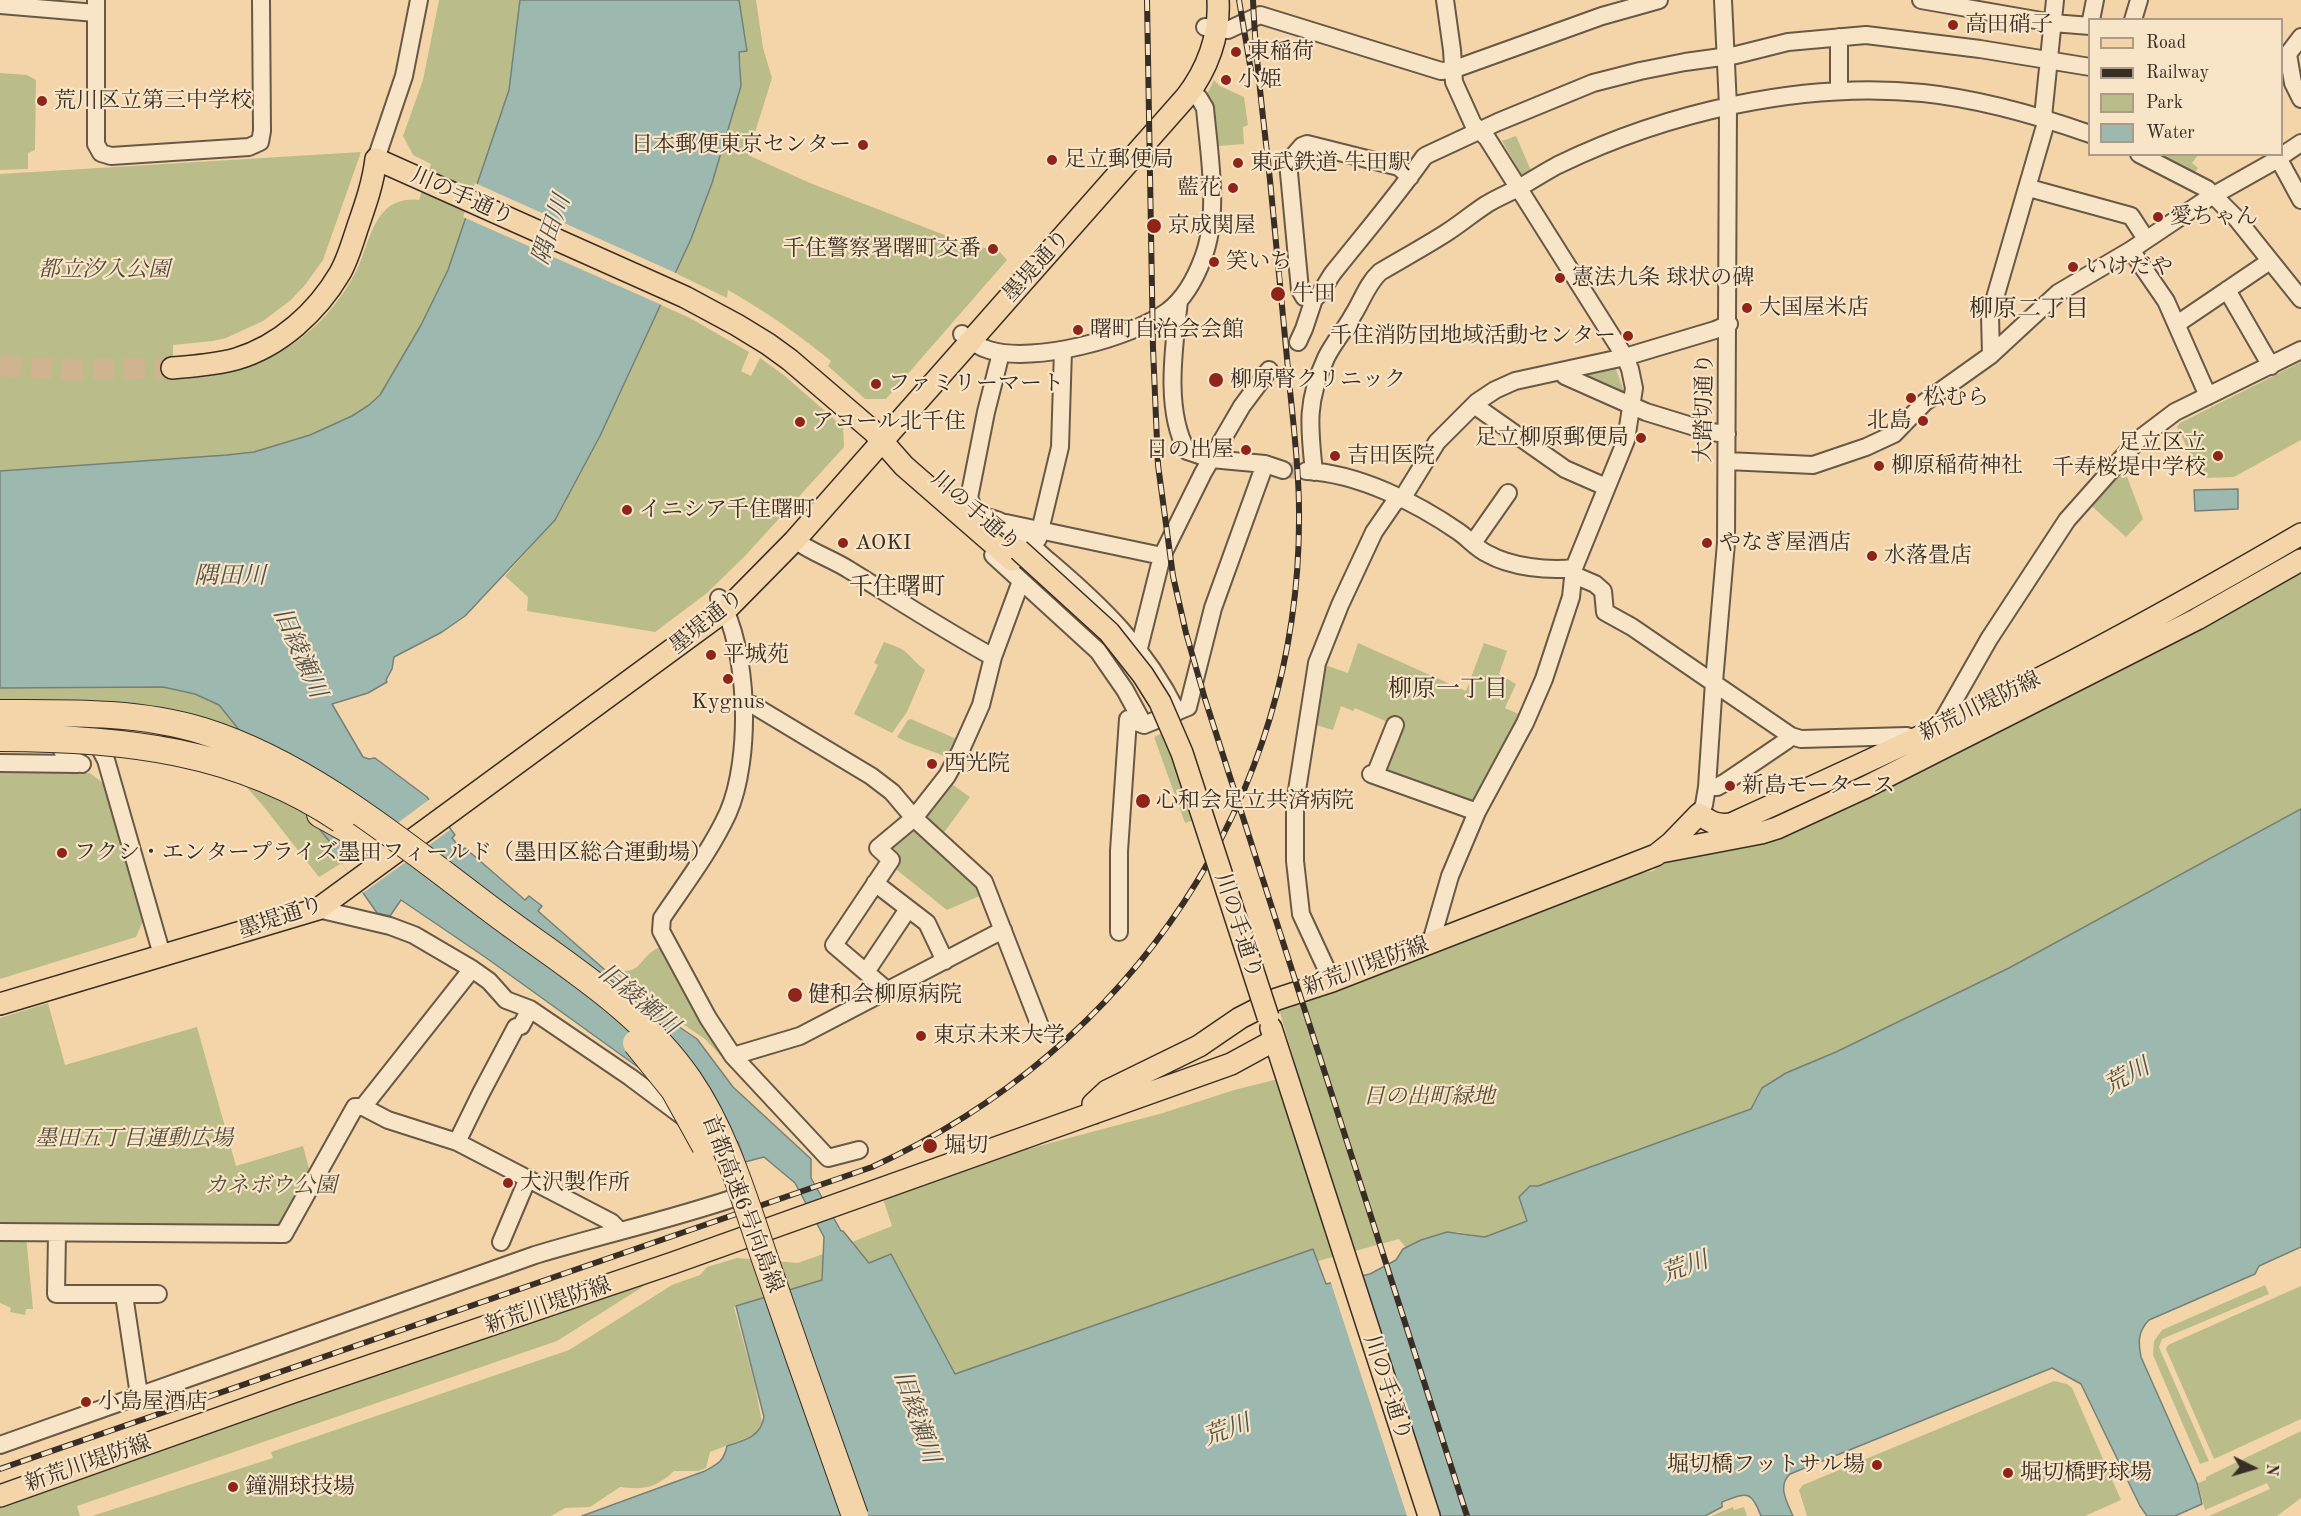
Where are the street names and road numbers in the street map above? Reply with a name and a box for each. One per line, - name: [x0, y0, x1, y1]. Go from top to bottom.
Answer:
- street label: 川の手通り: [406, 163, 518, 231]
- street label: 墨堤通り: [998, 224, 1076, 308]
- street label: 大踏切通り: [1691, 353, 1719, 463]
- street label: 川の手通り: [925, 466, 1025, 558]
- street label: 墨堤通り: [664, 584, 750, 660]
- street label: 新荒川堤防線: [1915, 666, 2045, 748]
- street label: 川の手通り: [1208, 870, 1268, 982]
- street label: 墨堤通り: [235, 891, 327, 945]
- street label: 新荒川堤防線: [1299, 932, 1433, 1002]
- street label: 首都高速6号向島線: [696, 1111, 788, 1297]
- street label: 新荒川堤防線: [481, 1272, 615, 1340]
- street label: 川の手通り: [1357, 1332, 1417, 1444]
- street label: 新荒川堤防線: [21, 1430, 155, 1498]

